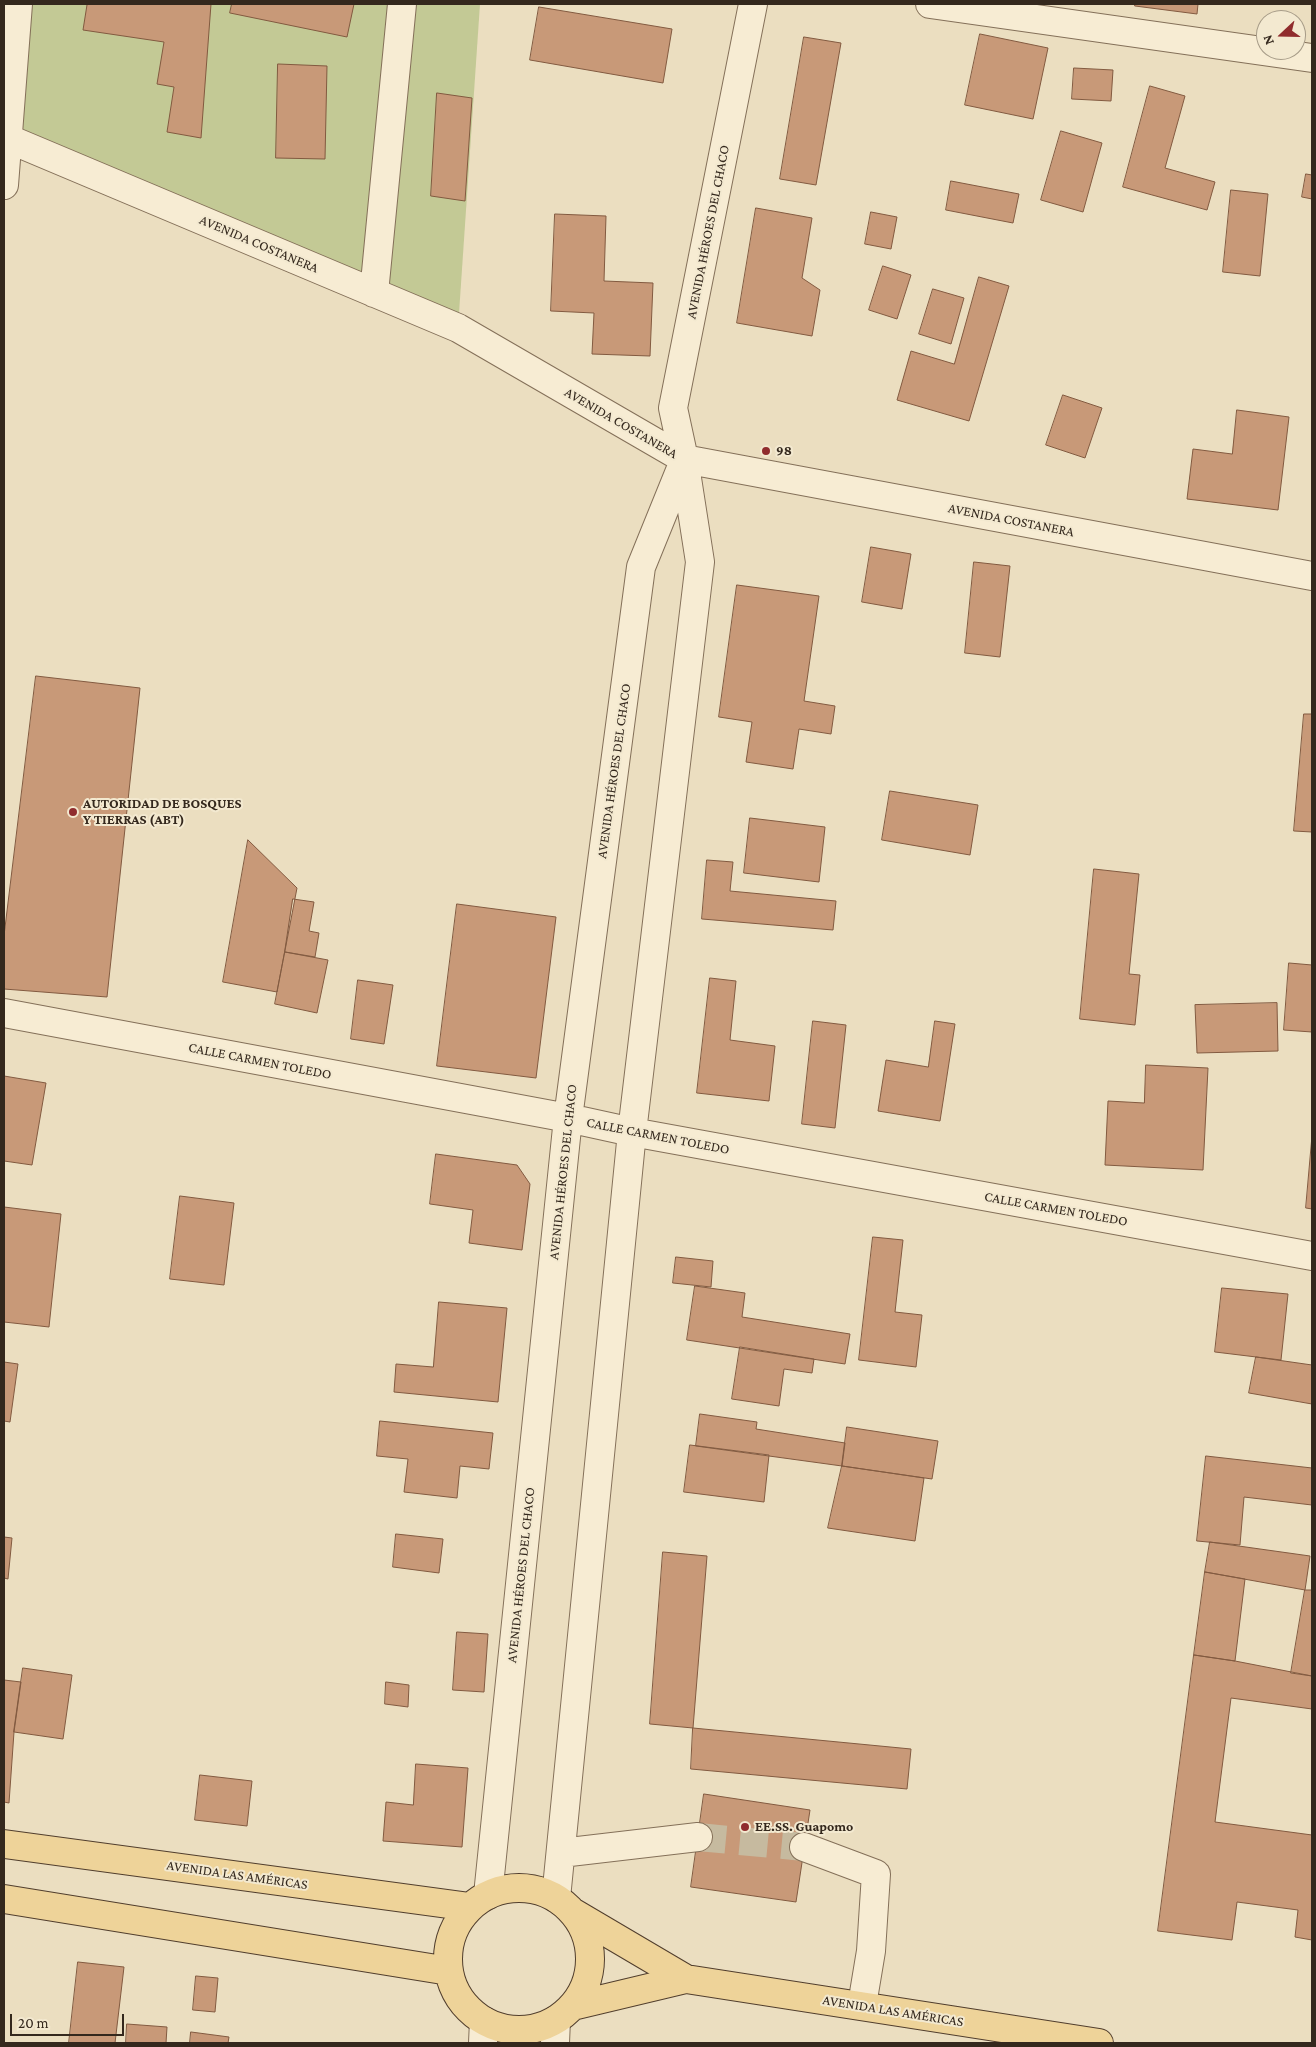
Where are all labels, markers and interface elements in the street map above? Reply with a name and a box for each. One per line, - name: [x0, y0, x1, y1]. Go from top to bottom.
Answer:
- north arrow: [1256, 10, 1306, 60]
- text: N: [1259, 33, 1277, 47]
- street label: AVENIDA HÉROES DEL CHACO: [683, 144, 733, 320]
- street label: AVENIDA COSTANERA: [197, 211, 321, 277]
- street label: AVENIDA COSTANERA: [561, 384, 681, 462]
- place label: 98: [776, 443, 792, 459]
- marker: 98: [760, 445, 772, 457]
- street label: AVENIDA COSTANERA: [947, 500, 1075, 540]
- street label: AVENIDA HÉROES DEL CHACO: [593, 682, 635, 860]
- place label: AUTORIDAD DE BOSQUES Y TIERRAS (ABT): [83, 796, 241, 829]
- marker: AUTORIDAD DE BOSQUES Y TIERRAS (ABT): [67, 806, 79, 818]
- street label: CALLE CARMEN TOLEDO: [187, 1039, 333, 1083]
- street label: AVENIDA HÉROES DEL CHACO: [545, 1083, 581, 1261]
- street label: CALLE CARMEN TOLEDO: [585, 1114, 731, 1158]
- street label: CALLE CARMEN TOLEDO: [983, 1188, 1129, 1230]
- street label: AVENIDA HÉROES DEL CHACO: [503, 1486, 539, 1664]
- place label: EE.SS. Guapomo: [755, 1819, 853, 1835]
- marker: EE.SS. Guapomo: [739, 1821, 751, 1833]
- street label: AVENIDA LAS AMÉRICAS: [165, 1857, 309, 1893]
- street label: AVENIDA LAS AMÉRICAS: [821, 1992, 965, 2030]
- scale bar: [12, 2004, 126, 2036]
- text: 20 m: [18, 2015, 49, 2031]

